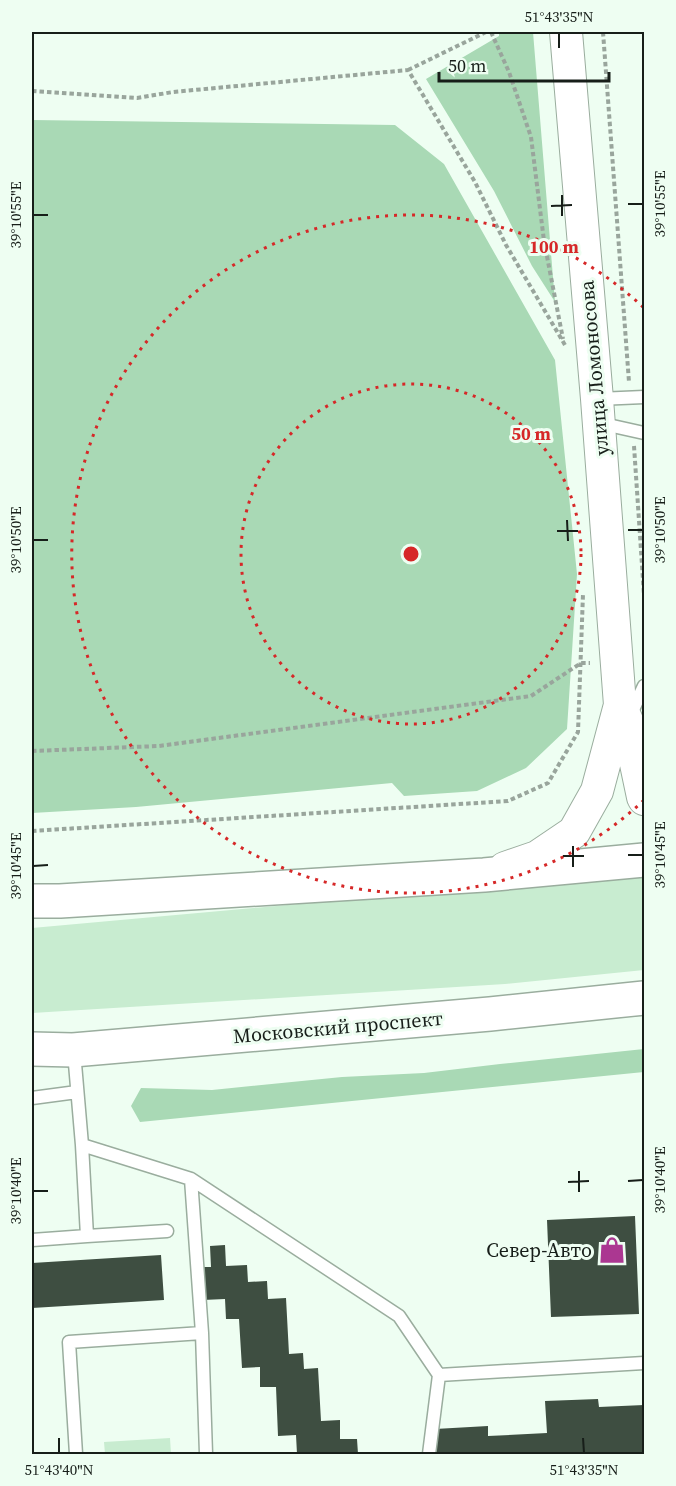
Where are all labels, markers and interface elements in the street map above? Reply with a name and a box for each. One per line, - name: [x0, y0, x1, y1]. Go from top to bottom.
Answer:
- text: 51°43'35"N: [524, 6, 594, 27]
- scale bar: [439, 45, 608, 83]
- text: 50 m: [448, 53, 486, 78]
- text: 39°10'55"E: [649, 170, 670, 238]
- text: 39°10'55"E: [5, 181, 26, 249]
- text: 100 m: [529, 234, 579, 259]
- street label: улица Ломоносова: [572, 278, 616, 457]
- text: 50 m: [511, 421, 551, 446]
- text: 39°10'50"E: [649, 496, 670, 564]
- text: 39°10'50"E: [5, 506, 26, 574]
- centre of rings: [401, 544, 421, 564]
- text: 39°10'45"E: [649, 821, 670, 889]
- text: 39°10'45"E: [5, 832, 26, 900]
- street label: Московский проспект: [232, 1004, 444, 1050]
- text: 39°10'40"E: [649, 1146, 670, 1214]
- text: 39°10'40"E: [5, 1157, 26, 1225]
- shop icon: Север-Авто: [597, 1235, 627, 1265]
- place label: Север-Авто: [486, 1236, 592, 1264]
- text: 51°43'40"N: [24, 1459, 94, 1480]
- text: 51°43'35"N: [549, 1459, 619, 1480]

